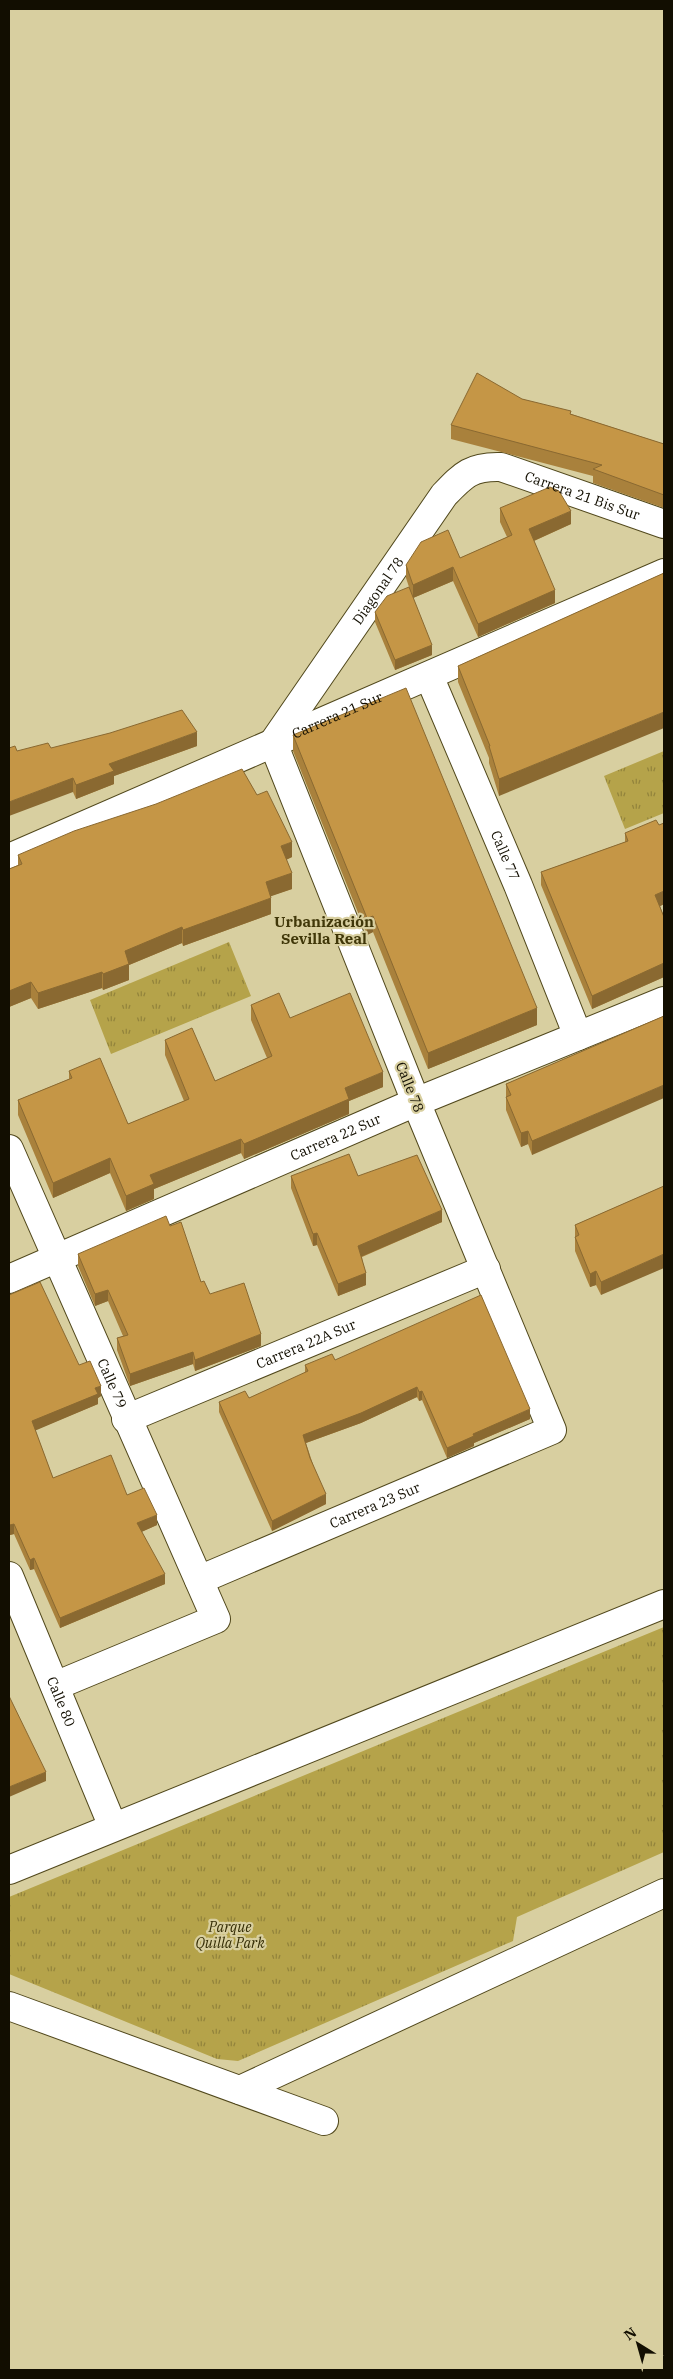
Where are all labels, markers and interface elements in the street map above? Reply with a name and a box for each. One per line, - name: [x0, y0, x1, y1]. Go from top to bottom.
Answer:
- street label: Carrera 21 Bis Sur: [522, 467, 643, 524]
- street label: Diagonal 78: [348, 553, 408, 628]
- street label: Carrera 21 Sur: [289, 687, 386, 743]
- street label: Calle 77: [487, 828, 524, 883]
- district label: Urbanización Sevilla Real: [274, 912, 374, 948]
- street label: Calle 78: [392, 1059, 428, 1115]
- street label: Carrera 22 Sur: [287, 1109, 384, 1165]
- street label: Carrera 22A Sur: [253, 1315, 359, 1373]
- street label: Calle 79: [93, 1356, 131, 1411]
- street label: Carrera 23 Sur: [327, 1478, 424, 1533]
- street label: Calle 80: [43, 1674, 79, 1729]
- park label: Parque Quilla Park: [195, 1918, 265, 1952]
- north arrow: [613, 2319, 663, 2369]
- text: N: [620, 2323, 640, 2344]

